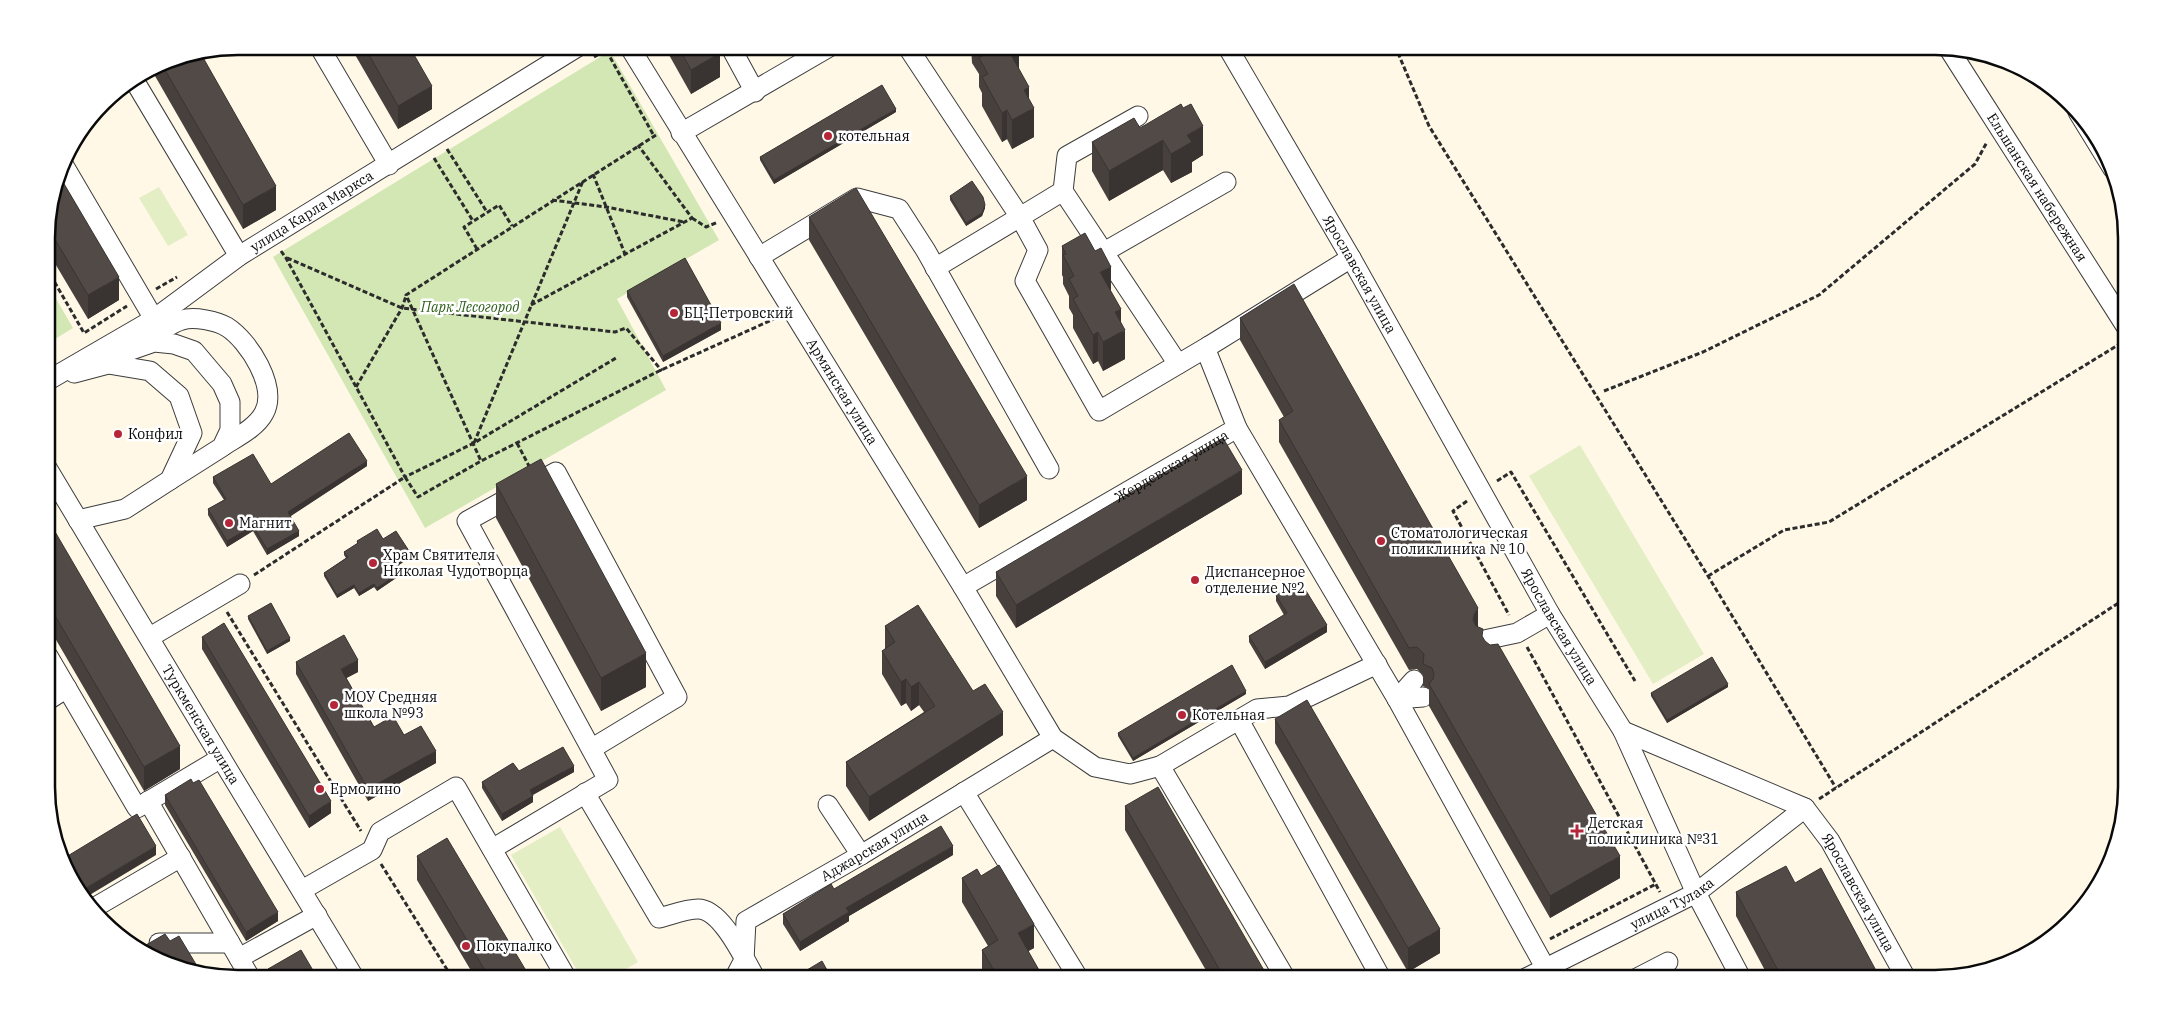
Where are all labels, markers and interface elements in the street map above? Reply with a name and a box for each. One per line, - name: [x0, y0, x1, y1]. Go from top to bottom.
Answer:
- street label: Ельшанская набережная: [1983, 109, 2091, 265]
- place label: котельная: [838, 127, 910, 145]
- marker: котельная: [822, 130, 834, 142]
- street label: улица Карла Маркса: [247, 166, 377, 256]
- street label: Ярославская улица: [1319, 212, 1401, 337]
- park label: Парк Лесогород: [420, 298, 519, 316]
- place label: БЦ-Петровский: [684, 304, 793, 322]
- marker: БЦ-Петровский: [668, 307, 680, 319]
- street label: Армянская улица: [803, 335, 882, 448]
- place label: Конфил: [128, 425, 183, 443]
- street label: Жердевская улица: [1111, 426, 1232, 506]
- marker: Конфил: [112, 428, 124, 440]
- place label: Магнит: [239, 514, 291, 532]
- marker: Магнит: [223, 517, 235, 529]
- place label: Стоматологическая поликлиника № 10: [1391, 524, 1528, 558]
- marker: Стоматологическая поликлиника № 10: [1375, 535, 1387, 547]
- place label: Храм Святителя Николая Чудотворца: [383, 546, 529, 580]
- marker: Храм Святителя Николая Чудотворца: [367, 557, 379, 569]
- place label: Диспансерное отделение №2: [1205, 563, 1305, 597]
- street label: Ярославская улица: [1517, 565, 1601, 689]
- marker: Диспансерное отделение №2: [1189, 574, 1201, 586]
- street label: Туркменская улица: [158, 661, 244, 788]
- place label: МОУ Средняя школа №93: [344, 688, 437, 722]
- marker: МОУ Средняя школа №93: [328, 699, 340, 711]
- place label: Котельная: [1192, 706, 1265, 724]
- marker: Котельная: [1176, 709, 1188, 721]
- place label: Ермолино: [330, 780, 401, 798]
- marker: Ермолино: [314, 783, 326, 795]
- street label: Аджарская улица: [817, 807, 932, 885]
- place label: Детская поликлиника №31: [1588, 814, 1719, 848]
- marker: Детская поликлиника №31: [1570, 824, 1584, 838]
- street label: Ярославская улица: [1818, 829, 1899, 955]
- street label: улица Тулака: [1627, 873, 1718, 933]
- place label: Покупалко: [476, 937, 552, 955]
- marker: Покупалко: [460, 940, 472, 952]

